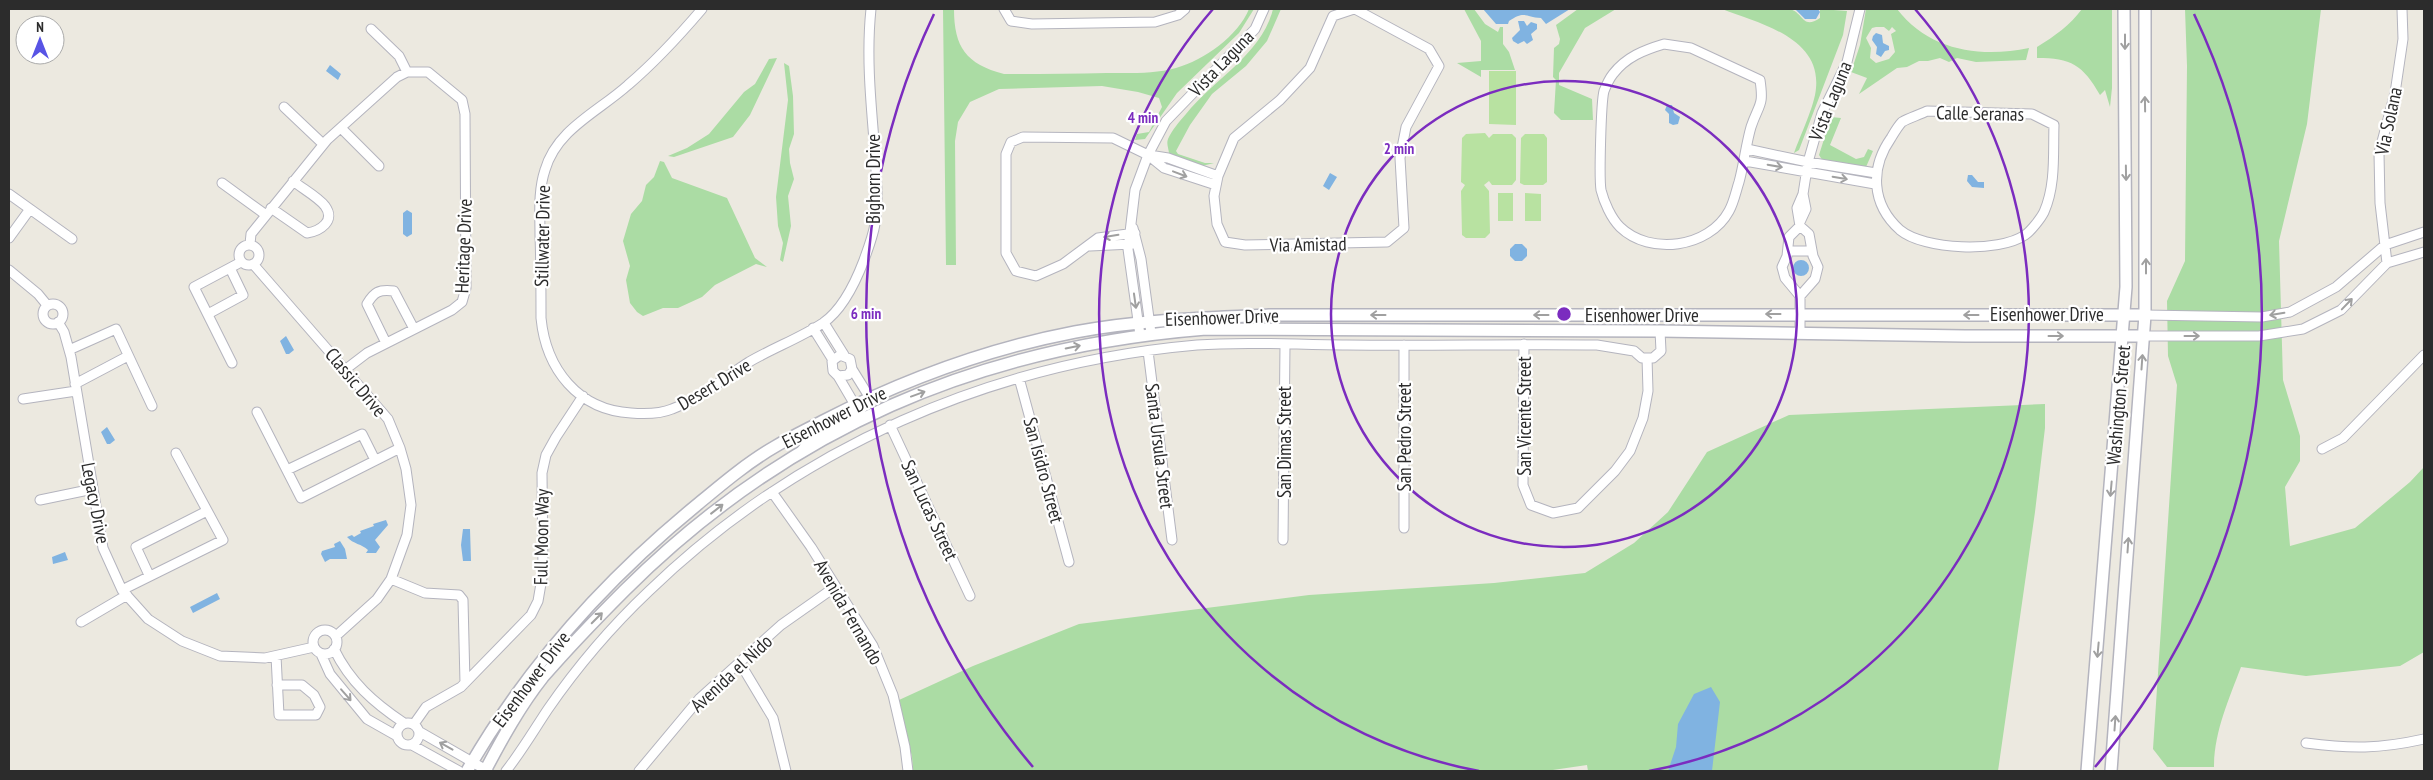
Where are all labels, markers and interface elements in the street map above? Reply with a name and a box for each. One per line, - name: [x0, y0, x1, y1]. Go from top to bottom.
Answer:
- north arrow: [15, 15, 65, 65]
- text: N: [36, 18, 44, 36]
- street label: Vista Laguna: [1183, 25, 1259, 102]
- one-way arrow: [2120, 34, 2130, 50]
- street label: Vista Laguna: [1803, 58, 1857, 145]
- street label: Via Solana: [2369, 85, 2407, 158]
- one-way arrow: [2140, 96, 2150, 112]
- street label: Calle Seranas: [1936, 100, 2024, 126]
- text: 4 min: [1128, 108, 1158, 127]
- street label: Bighorn Drive: [861, 134, 885, 224]
- text: 2 min: [1384, 139, 1414, 158]
- one-way arrow: [1767, 162, 1783, 172]
- one-way arrow: [2121, 164, 2131, 181]
- one-way arrow: [1172, 170, 1187, 179]
- one-way arrow: [1832, 174, 1848, 184]
- street label: Stillwater Drive: [529, 185, 555, 287]
- street label: Heritage Drive: [449, 198, 477, 294]
- one-way arrow: [1103, 231, 1119, 241]
- street label: Via Amistad: [1268, 231, 1347, 257]
- one-way arrow: [2141, 258, 2151, 274]
- one-way arrow: [1130, 293, 1140, 309]
- one-way arrow: [2341, 298, 2353, 310]
- street label: Eisenhower Drive: [1990, 302, 2104, 326]
- street label: Eisenhower Drive: [1165, 303, 1279, 331]
- street label: Eisenhower Drive: [1585, 303, 1699, 327]
- text: 6 min: [851, 304, 881, 323]
- centre of rings: [1555, 305, 1573, 323]
- one-way arrow: [1765, 309, 1782, 319]
- one-way arrow: [1370, 310, 1386, 320]
- one-way arrow: [1533, 310, 1549, 320]
- one-way arrow: [1963, 310, 1979, 320]
- one-way arrow: [2269, 310, 2285, 320]
- one-way arrow: [2048, 331, 2064, 341]
- one-way arrow: [2184, 331, 2200, 341]
- one-way arrow: [1065, 342, 1081, 351]
- street label: Classic Drive: [320, 343, 392, 421]
- street label: Washington Street: [2101, 343, 2135, 466]
- street label: Desert Drive: [673, 353, 755, 415]
- one-way arrow: [2137, 354, 2146, 370]
- street label: San Vicente Street: [1512, 355, 1536, 476]
- street label: Eisenhower Drive: [778, 380, 890, 454]
- street label: Santa Ursula Street: [1140, 382, 1180, 511]
- street label: San Pedro Street: [1392, 382, 1416, 491]
- street label: San Dimas Street: [1272, 385, 1296, 498]
- one-way arrow: [910, 389, 925, 398]
- street label: San Isidro Street: [1018, 415, 1070, 526]
- street label: San Lucas Street: [896, 456, 964, 565]
- street label: Legacy Drive: [76, 460, 116, 546]
- one-way arrow: [2106, 480, 2116, 496]
- street label: Full Moon Way: [528, 488, 554, 585]
- one-way arrow: [710, 504, 724, 514]
- one-way arrow: [2123, 538, 2133, 554]
- street label: Avenida Fernando: [809, 555, 889, 669]
- one-way arrow: [591, 612, 603, 625]
- street label: Eisenhower Drive: [487, 626, 575, 732]
- street label: Avenida el Nido: [685, 629, 777, 717]
- one-way arrow: [2093, 642, 2103, 658]
- one-way arrow: [341, 688, 352, 701]
- one-way arrow: [2110, 715, 2119, 731]
- one-way arrow: [439, 741, 454, 751]

